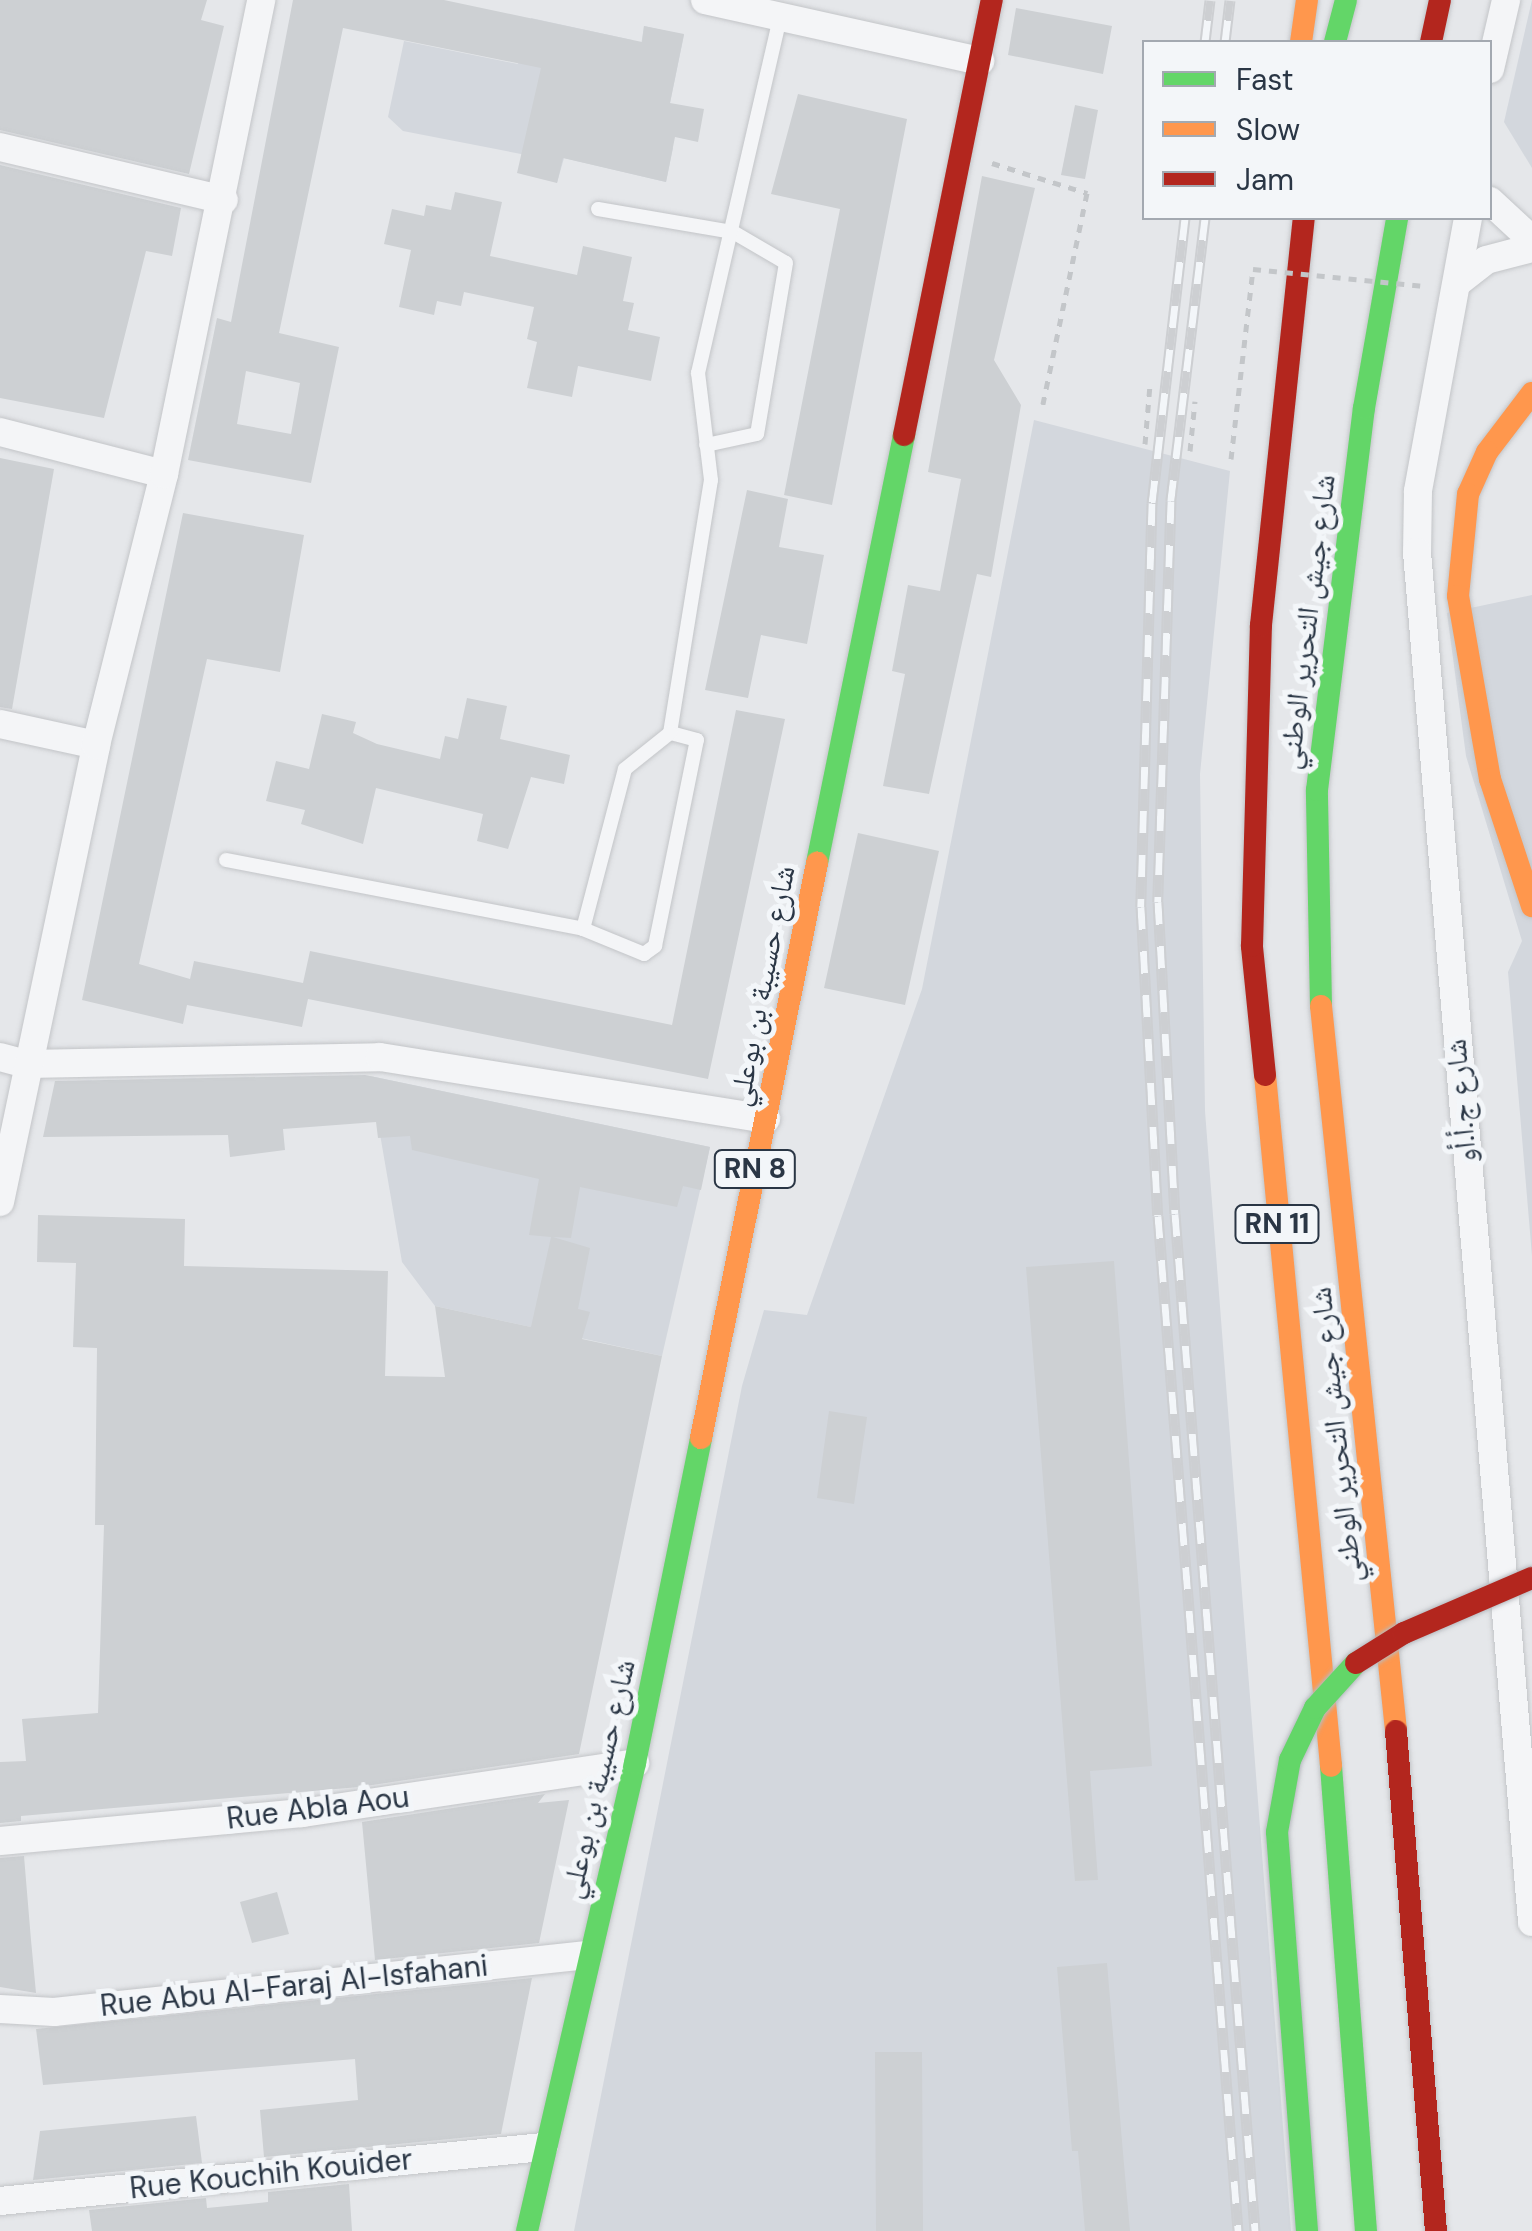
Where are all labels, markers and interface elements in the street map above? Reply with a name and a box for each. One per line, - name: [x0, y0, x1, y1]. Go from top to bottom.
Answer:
- legend: [1142, 40, 1492, 220]
- text: Fast: [1236, 60, 1294, 99]
- text: Slow: [1236, 110, 1300, 149]
- text: Jam: [1236, 160, 1294, 199]
- street label: شارع جيش التحرير الوطني: [1271, 472, 1343, 772]
- street label: شارع حسيبة بن بوعلي: [721, 863, 803, 1109]
- street label: شارع ج.أ.أو: [1438, 1038, 1484, 1164]
- road number: RN 8: [712, 1146, 798, 1192]
- road number: RN 11: [1232, 1201, 1322, 1247]
- street label: شارع جيش التحرير الوطني: [1303, 1285, 1369, 1585]
- street label: شارع حسيبة بن بوعلي: [553, 1656, 643, 1902]
- street label: Rue Abla Aou: [225, 1779, 411, 1837]
- street label: Rue Abu Al-Faraj Al-Isfahani: [98, 1948, 490, 2024]
- street label: Rue Kouchih Kouider: [128, 2141, 414, 2207]

